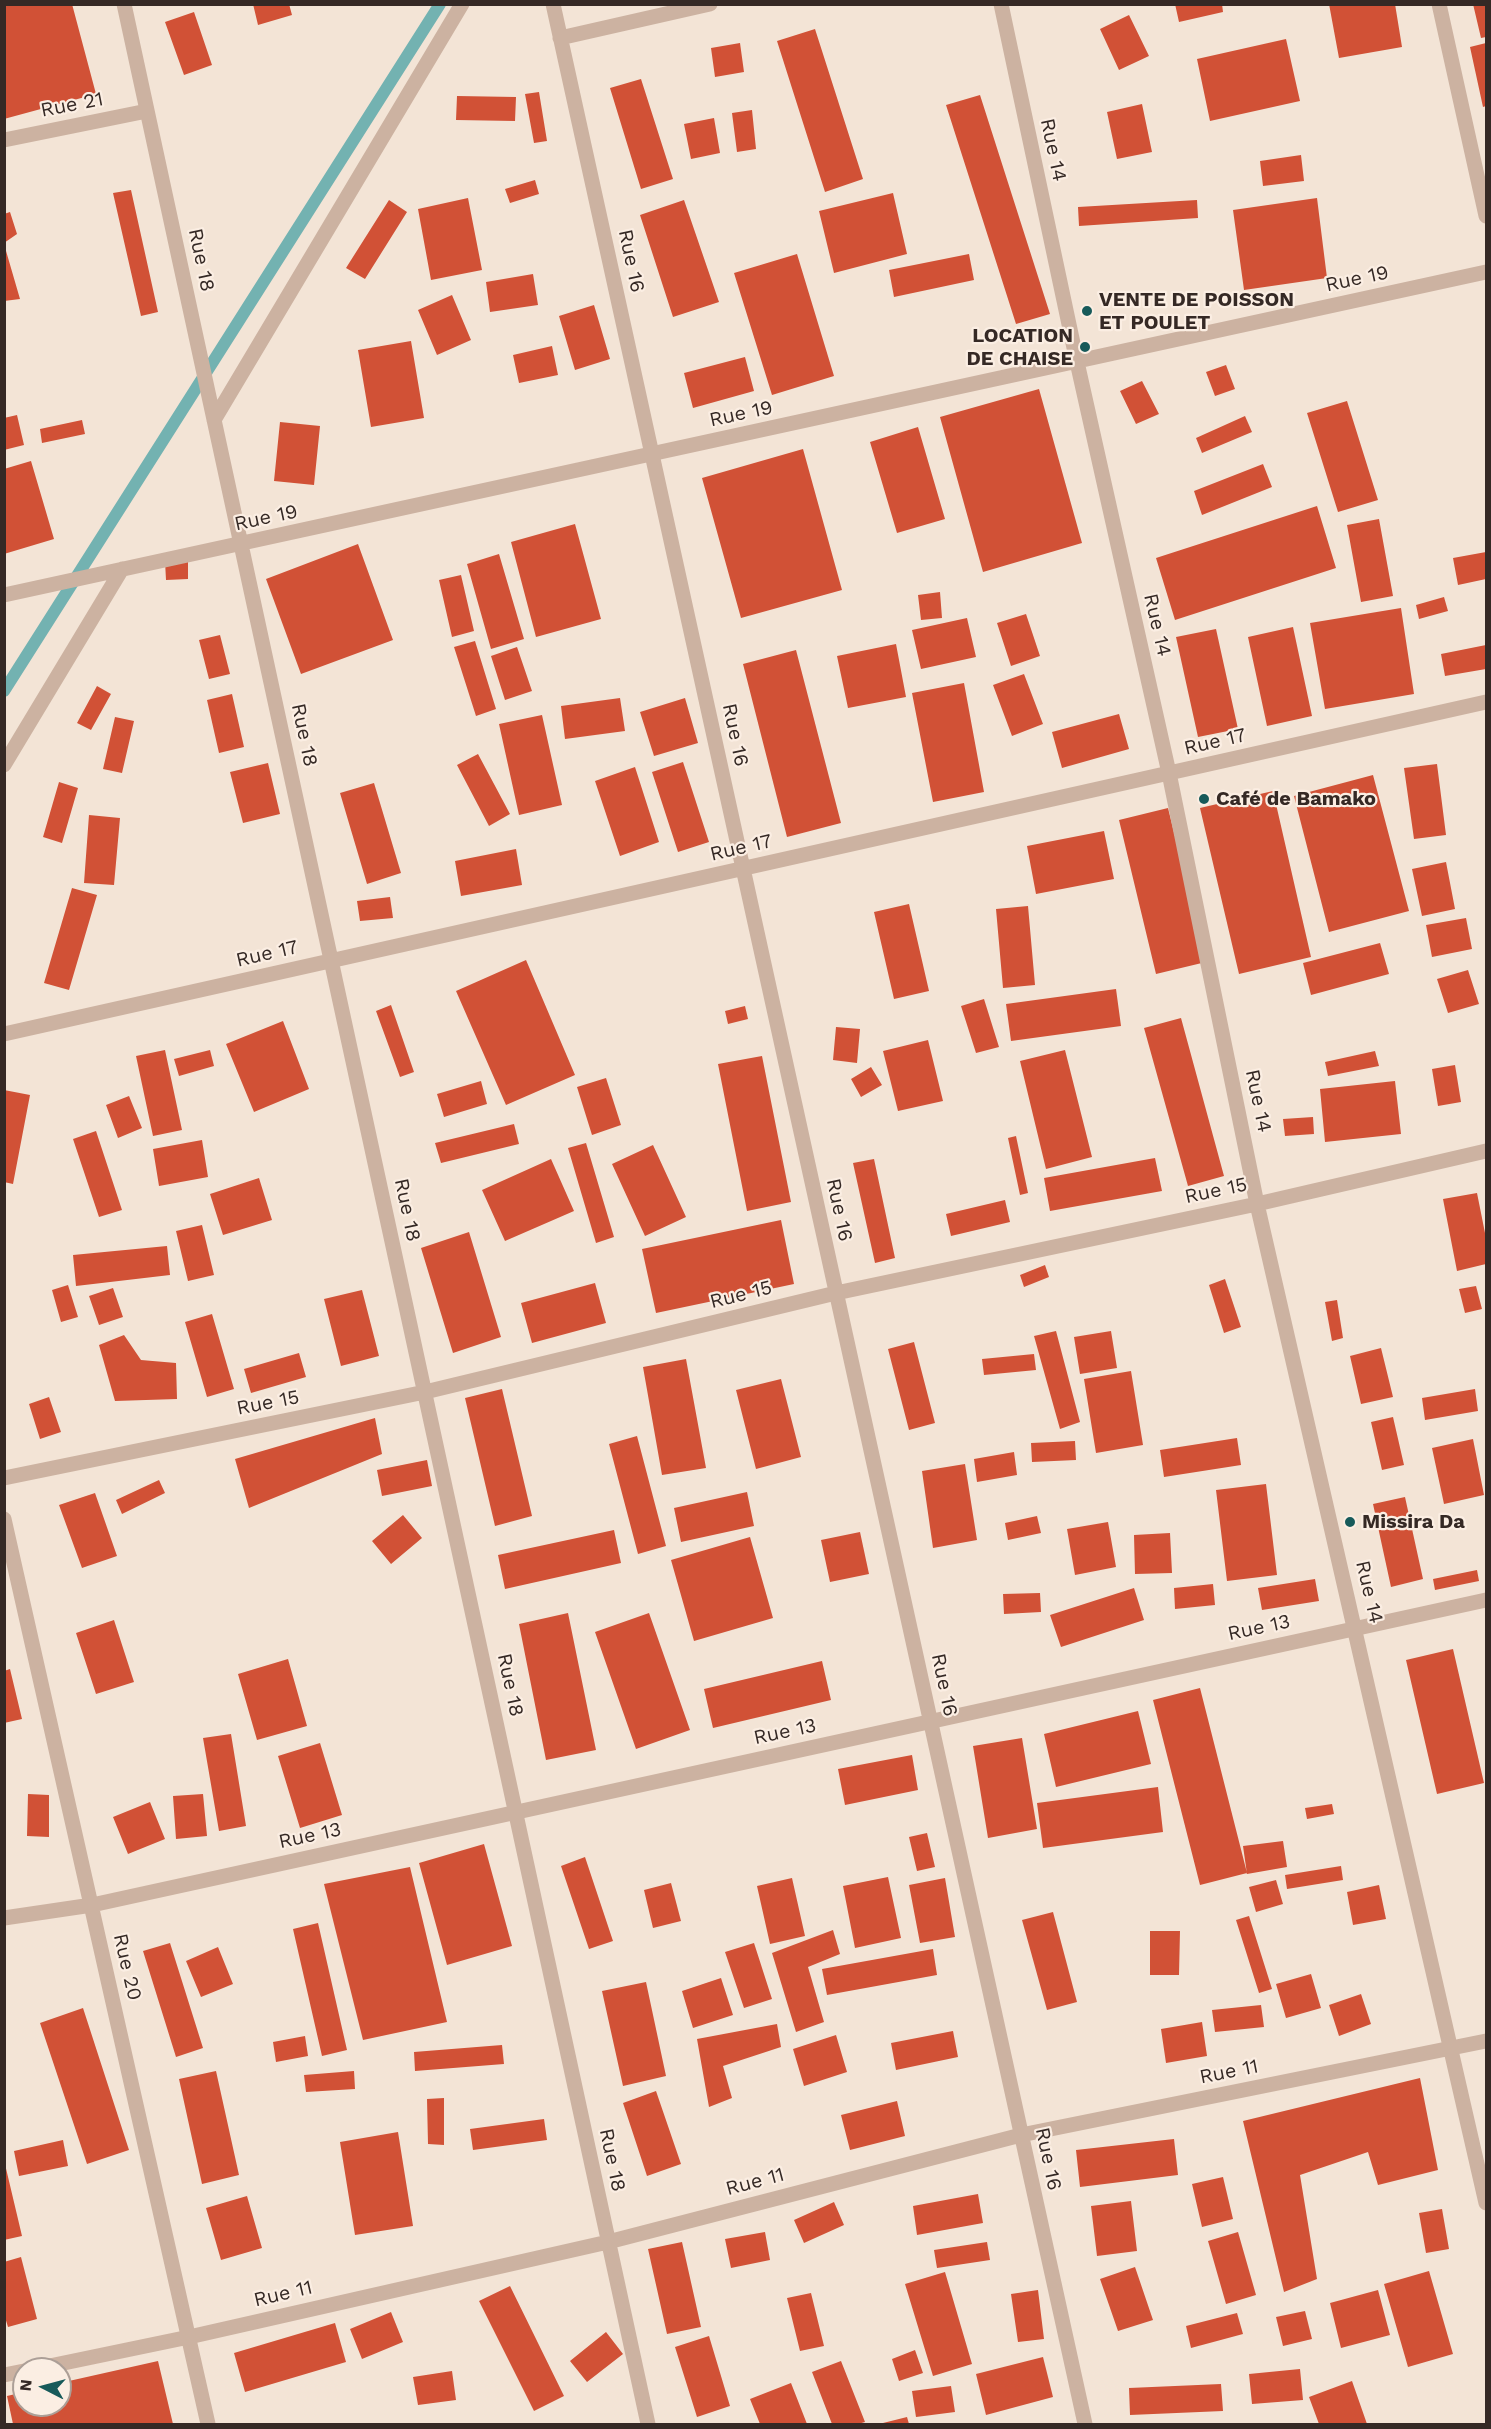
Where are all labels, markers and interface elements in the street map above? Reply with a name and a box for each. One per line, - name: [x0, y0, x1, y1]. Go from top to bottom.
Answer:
- street label: Rue 21: [39, 87, 105, 123]
- street label: Rue 14: [1035, 116, 1071, 184]
- street label: Rue 18: [183, 226, 219, 294]
- street label: Rue 16: [613, 227, 649, 295]
- street label: Rue 19: [1323, 261, 1391, 297]
- place label: VENTE DE POISSON ET POULET: [1099, 288, 1294, 335]
- marker: VENTE DE POISSON ET POULET: [1080, 304, 1094, 318]
- place label: LOCATION DE CHAISE: [966, 324, 1073, 371]
- marker: LOCATION DE CHAISE: [1078, 340, 1092, 354]
- street label: Rue 19: [707, 396, 775, 432]
- street label: Rue 19: [232, 500, 300, 536]
- street label: Rue 14: [1138, 591, 1176, 659]
- street label: Rue 18: [286, 701, 322, 769]
- street label: Rue 16: [717, 701, 753, 769]
- street label: Rue 17: [1182, 723, 1248, 761]
- place label: Café de Bamako: [1216, 787, 1376, 811]
- marker: Café de Bamako: [1197, 792, 1211, 806]
- street label: Rue 17: [708, 829, 774, 867]
- street label: Rue 17: [234, 935, 300, 973]
- street label: Rue 14: [1240, 1067, 1276, 1135]
- street label: Rue 15: [1183, 1173, 1249, 1209]
- street label: Rue 18: [389, 1176, 425, 1244]
- street label: Rue 16: [821, 1176, 857, 1244]
- street label: Rue 15: [707, 1276, 775, 1314]
- street label: Rue 15: [235, 1385, 301, 1421]
- place label: Missira Da: [1362, 1510, 1465, 1534]
- marker: Missira Da: [1343, 1515, 1357, 1529]
- street label: Rue 14: [1350, 1558, 1388, 1626]
- street label: Rue 13: [1226, 1610, 1292, 1646]
- street label: Rue 18: [492, 1651, 528, 1719]
- street label: Rue 16: [926, 1651, 962, 1719]
- street label: Rue 13: [752, 1714, 818, 1750]
- street label: Rue 13: [277, 1818, 343, 1854]
- street label: Rue 20: [108, 1931, 146, 2003]
- street label: Rue 11: [1198, 2055, 1260, 2089]
- street label: Rue 16: [1030, 2125, 1066, 2193]
- street label: Rue 18: [594, 2126, 630, 2194]
- street label: Rue 11: [723, 2163, 787, 2201]
- street label: Rue 11: [251, 2276, 315, 2312]
- north arrow: [12, 2357, 72, 2417]
- text: N: [16, 2378, 36, 2392]

